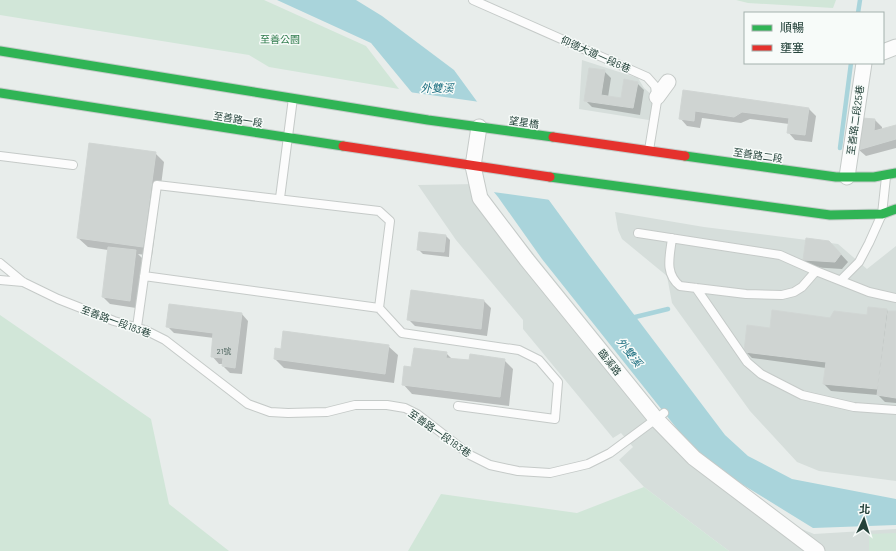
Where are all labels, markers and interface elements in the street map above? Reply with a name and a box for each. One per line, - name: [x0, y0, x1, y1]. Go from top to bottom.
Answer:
- legend: [744, 12, 884, 64]
- text: 順暢: [780, 20, 804, 34]
- park label: 至善公園: [260, 33, 300, 45]
- street label: 仰德大道一段6巷: [559, 33, 633, 75]
- text: 壅塞: [780, 40, 804, 54]
- water label: 外雙溪: [421, 81, 455, 94]
- street label: 至善路二段25巷: [844, 84, 866, 156]
- street label: 至善路一段: [212, 109, 264, 129]
- street label: 望星橋: [508, 114, 540, 130]
- street label: 至善路二段: [732, 146, 784, 164]
- street label: 至善路一段183巷: [79, 303, 153, 339]
- water label: 外雙溪: [615, 335, 647, 371]
- house number: 21號: [217, 346, 231, 356]
- street label: 臨溪路: [596, 347, 624, 377]
- street label: 至善路一段183巷: [406, 407, 474, 459]
- north arrow: [844, 499, 884, 539]
- text: 北: [859, 502, 871, 515]

